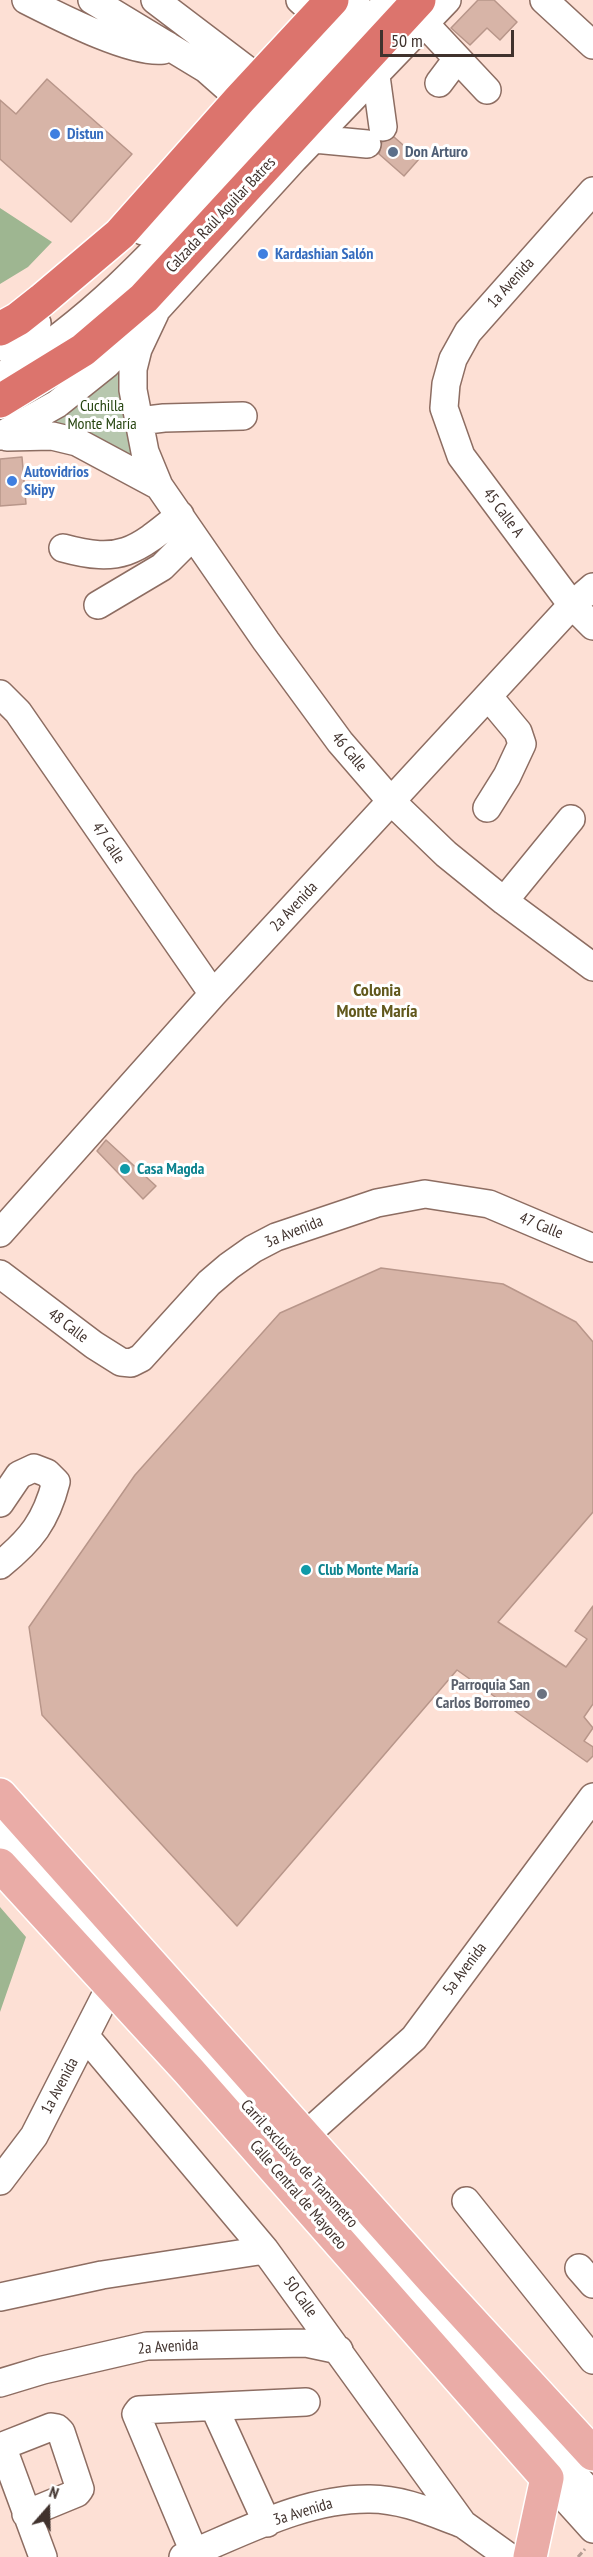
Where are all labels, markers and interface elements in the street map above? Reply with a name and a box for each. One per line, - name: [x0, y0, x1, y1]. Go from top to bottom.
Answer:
- scale bar: [383, 18, 516, 56]
- text: 50 m: [391, 29, 423, 52]
- place label: Distun: [67, 124, 104, 144]
- marker: Distun: [48, 127, 62, 141]
- place label: Don Arturo: [405, 142, 468, 162]
- marker: Don Arturo: [386, 145, 400, 159]
- street label: Calzada Raúl Aguilar Batres: [162, 153, 280, 277]
- place label: Kardashian Salón: [275, 244, 373, 264]
- marker: Kardashian Salón: [256, 247, 270, 261]
- street label: 1a Avenida: [484, 254, 538, 312]
- park label: Cuchilla Monte María: [67, 396, 137, 434]
- place label: Autovidrios Skipy: [24, 462, 89, 500]
- marker: Autovidrios Skipy: [5, 474, 19, 488]
- street label: 45 Calle A: [478, 485, 528, 541]
- street label: 46 Calle: [327, 728, 371, 776]
- street label: 47 Calle: [87, 819, 129, 867]
- street label: 2a Avenida: [266, 878, 322, 936]
- district label: Colonia Monte María: [337, 980, 417, 1022]
- place label: Casa Magda: [137, 1159, 204, 1179]
- marker: Casa Magda: [118, 1162, 132, 1176]
- street label: 47 Calle: [516, 1209, 566, 1243]
- street label: 3a Avenida: [262, 1212, 326, 1252]
- street label: 48 Calle: [44, 1305, 92, 1347]
- place label: Club Monte María: [318, 1560, 419, 1580]
- marker: Club Monte María: [299, 1563, 313, 1577]
- place label: Parroquia San Carlos Borromeo: [436, 1675, 530, 1713]
- marker: Parroquia San Carlos Borromeo: [535, 1687, 549, 1701]
- street label: 5a Avenida: [439, 1939, 491, 1999]
- street label: 1a Avenida: [37, 2055, 83, 2117]
- street label: Carril exclusivo de Transmetro: [236, 2096, 362, 2232]
- street label: Calle Central de Mayoreo: [245, 2137, 351, 2253]
- street label: 50 Calle: [279, 2273, 321, 2321]
- street label: 2a Avenida: [137, 2335, 199, 2359]
- north arrow: [18, 2479, 78, 2539]
- text: N: [47, 2481, 62, 2503]
- street label: 3a Avenida: [271, 2494, 335, 2530]

